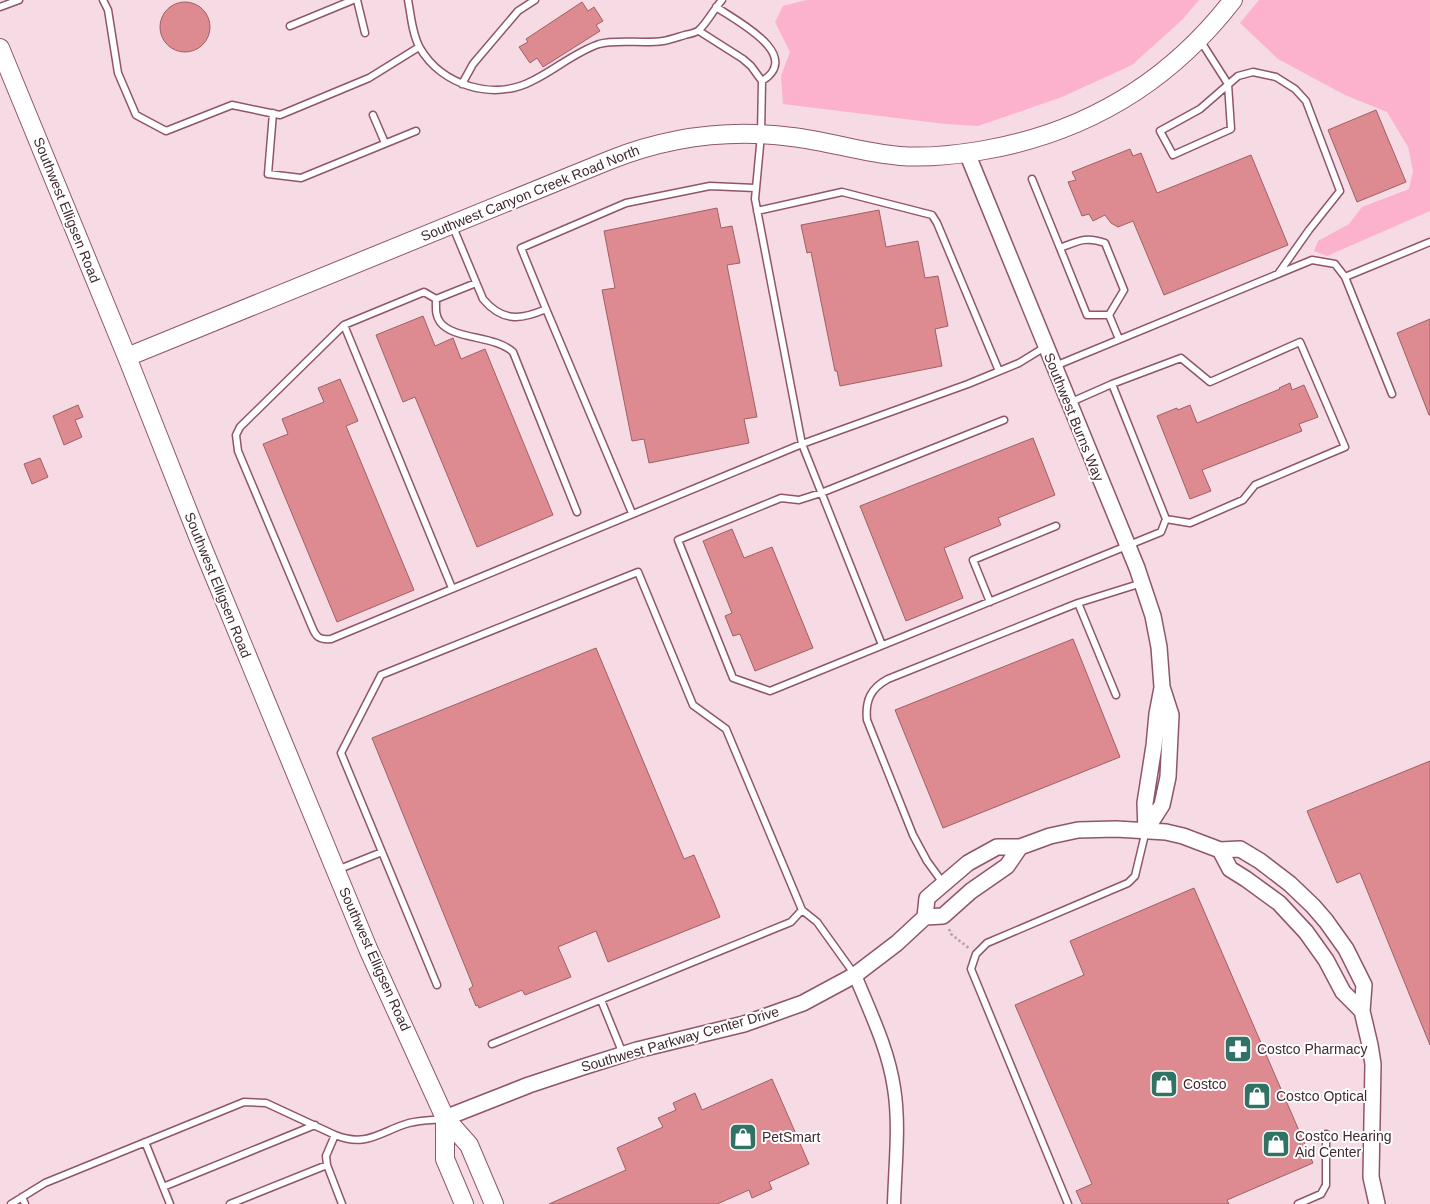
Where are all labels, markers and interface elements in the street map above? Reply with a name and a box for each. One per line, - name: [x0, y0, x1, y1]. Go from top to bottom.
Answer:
- street label: Southwest Elligsen Road: [30, 135, 104, 285]
- street label: Southwest Canyon Creek Road North: [418, 142, 642, 244]
- street label: Southwest Burns Way: [1041, 350, 1107, 484]
- street label: Southwest Elligsen Road: [181, 510, 255, 660]
- street label: Southwest Elligsen Road: [336, 885, 414, 1033]
- street label: Southwest Parkway Center Drive: [579, 1003, 781, 1075]
- pharmacy icon: Costco Pharmacy: [1223, 1034, 1253, 1064]
- place label: Costco Pharmacy: [1257, 1041, 1367, 1057]
- shop icon: Costco: [1149, 1069, 1179, 1099]
- place label: Costco: [1183, 1076, 1227, 1092]
- shop icon: Costco Optical: [1242, 1081, 1272, 1111]
- place label: Costco Optical: [1276, 1088, 1367, 1104]
- shop icon: PetSmart: [728, 1122, 758, 1152]
- place label: Costco Hearing Aid Center: [1295, 1128, 1392, 1160]
- place label: PetSmart: [762, 1129, 820, 1145]
- shop icon: Costco Hearing Aid Center: [1261, 1129, 1291, 1159]

